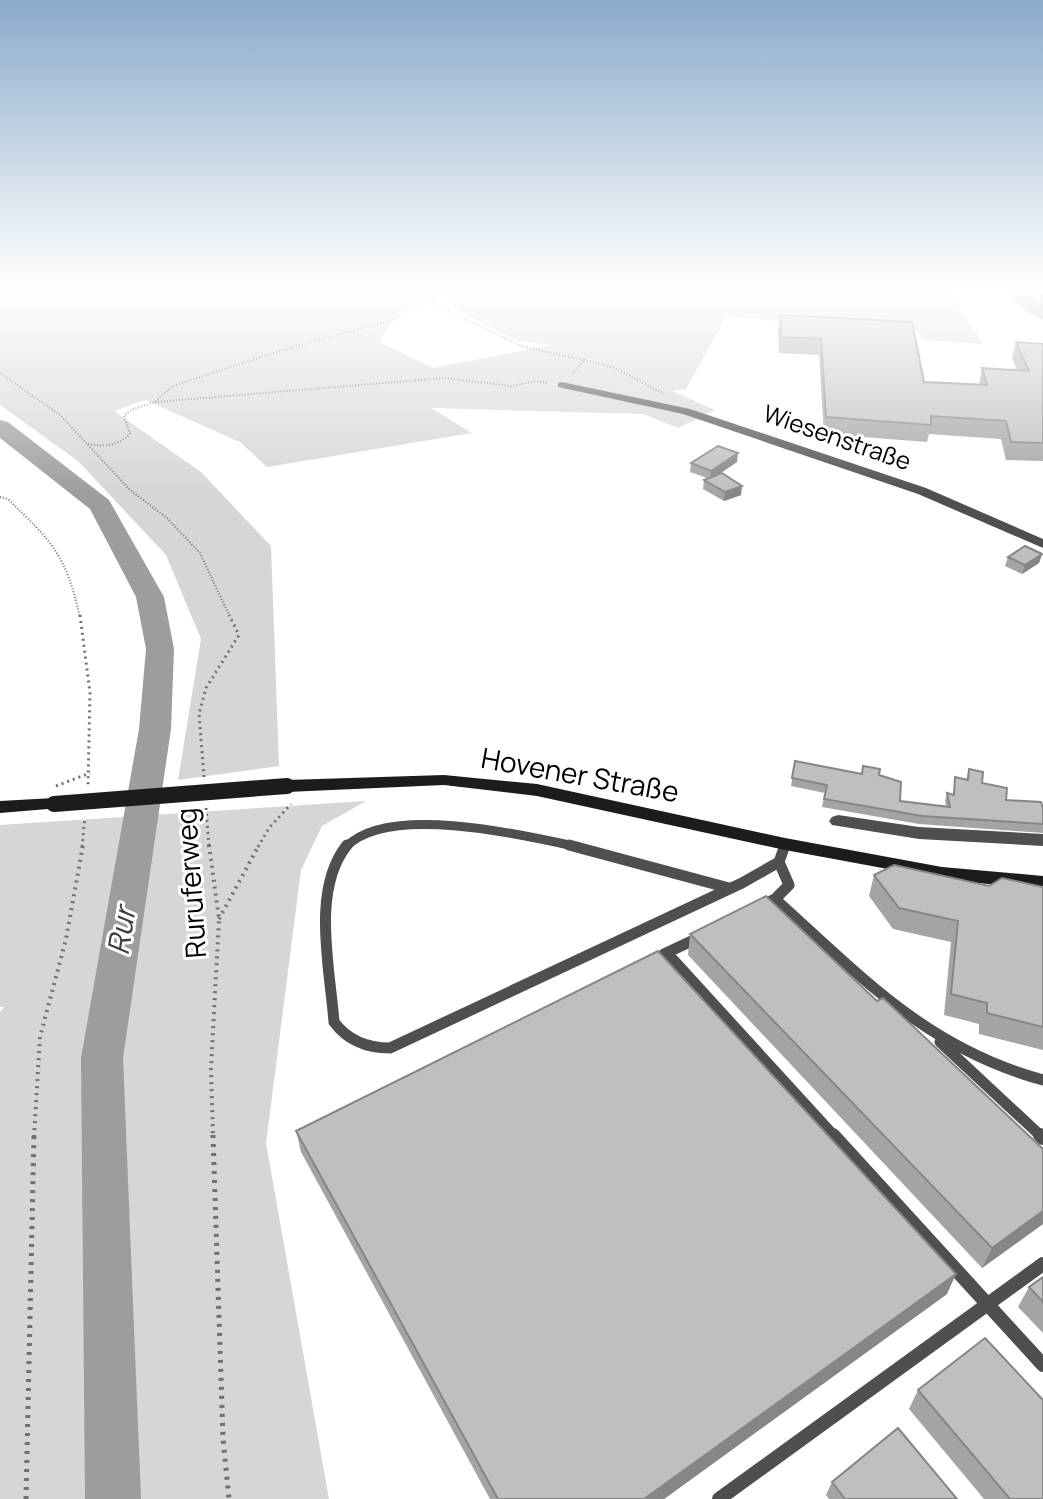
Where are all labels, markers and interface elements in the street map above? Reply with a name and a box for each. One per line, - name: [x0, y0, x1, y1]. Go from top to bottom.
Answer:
- street label: Wiesenstraße: [759, 396, 916, 477]
- street label: Hovener Straße: [478, 738, 682, 810]
- street label: Ruruferweg: [166, 807, 214, 960]
- water label: Rur: [97, 900, 145, 957]

